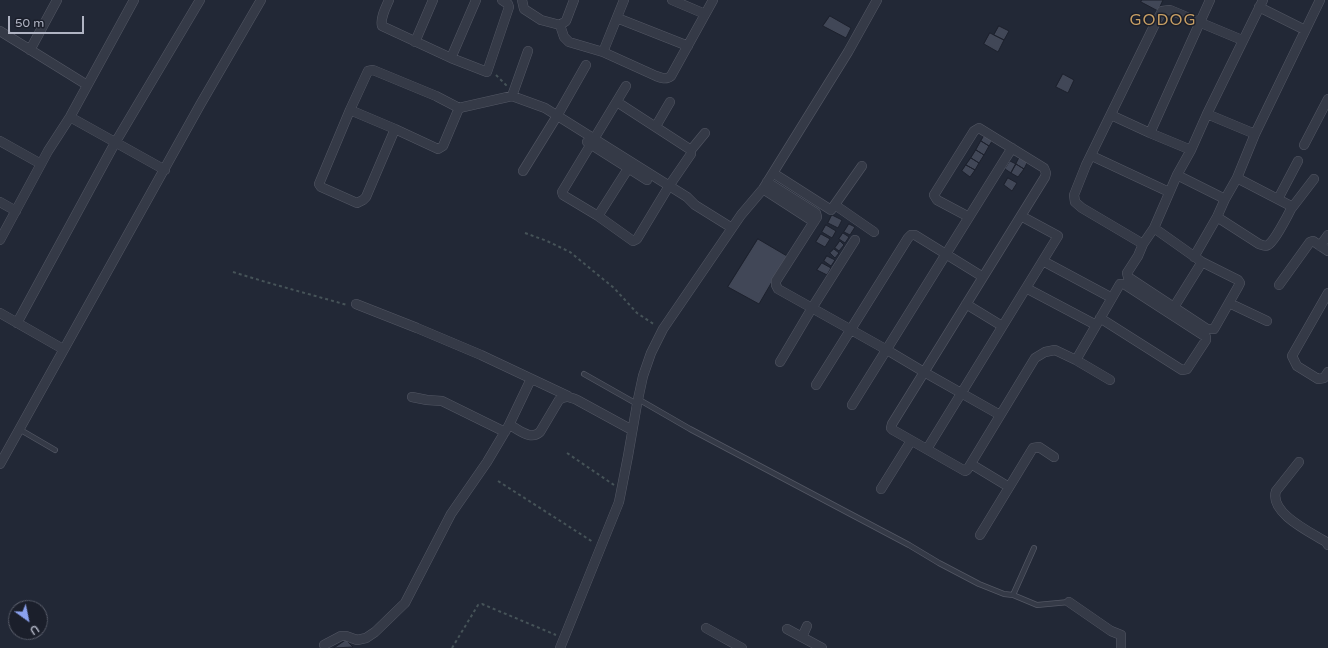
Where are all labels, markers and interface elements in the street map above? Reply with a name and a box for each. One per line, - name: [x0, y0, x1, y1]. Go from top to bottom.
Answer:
- scale bar: [10, 8, 86, 34]
- district label: GODOG: [1129, 11, 1197, 31]
- text: 50 m: [15, 16, 44, 30]
- north arrow: [8, 600, 48, 640]
- text: U: [27, 622, 41, 637]

